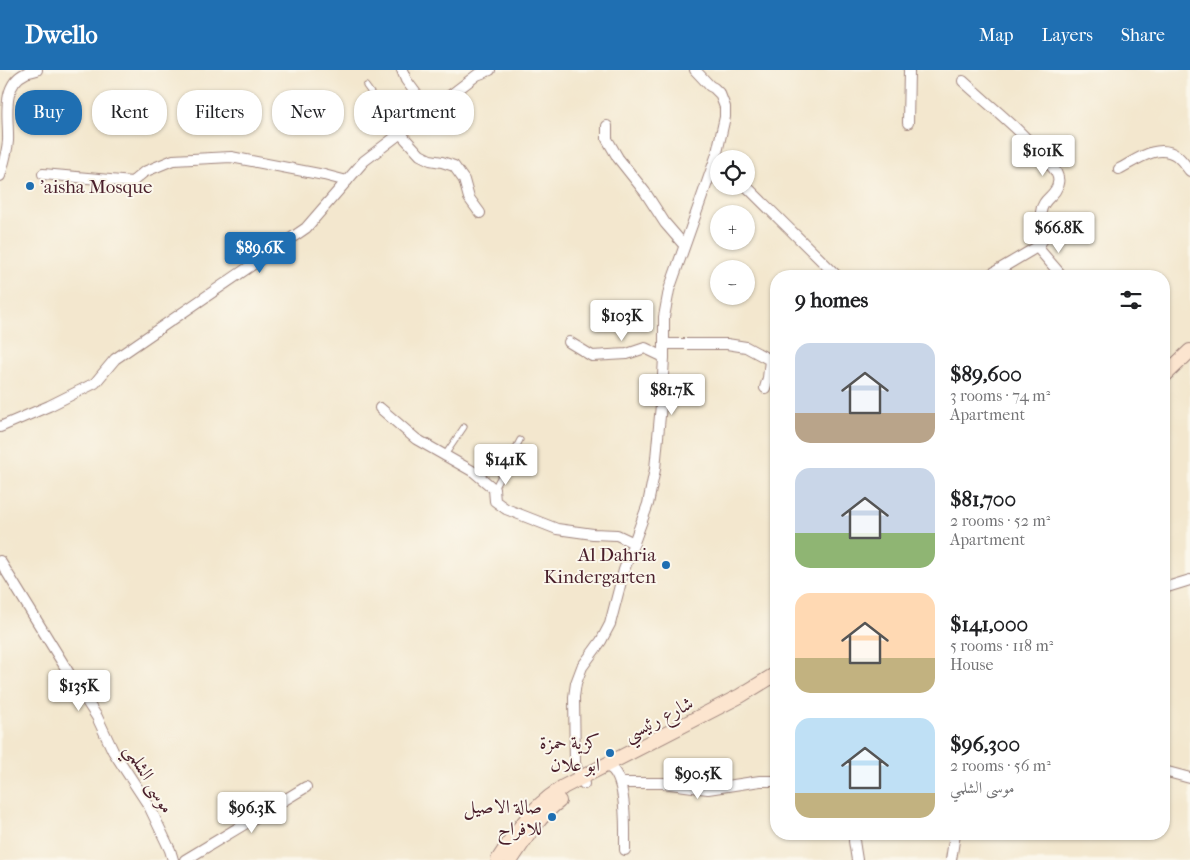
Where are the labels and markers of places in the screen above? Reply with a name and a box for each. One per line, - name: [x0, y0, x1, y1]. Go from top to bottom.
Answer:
- pin: $101K: [1008, 134, 1078, 177]
- place label: 'aisha Mosque: [40, 176, 152, 198]
- marker: 'aisha Mosque: [24, 180, 36, 192]
- pin: $66.8K: [1018, 212, 1100, 254]
- pin: $89.6K: [219, 232, 301, 274]
- pin: $103K: [587, 300, 657, 342]
- pin: $81.7K: [631, 374, 713, 416]
- pin: $141K: [471, 444, 541, 486]
- place label: Al Dahria Kindergarten: [544, 544, 656, 588]
- marker: Al Dahria Kindergarten: [660, 559, 672, 571]
- pin: $135K: [44, 670, 114, 712]
- place label: كزية حمزة ابو علان: [539, 732, 600, 777]
- marker: كزية حمزة ابو علان: [604, 747, 616, 759]
- pin: $90.5K: [657, 758, 739, 800]
- pin: $96.3K: [211, 792, 293, 834]
- place label: صالة الاصيل للافراح: [464, 796, 542, 846]
- marker: صالة الاصيل للافراح: [546, 811, 558, 823]

